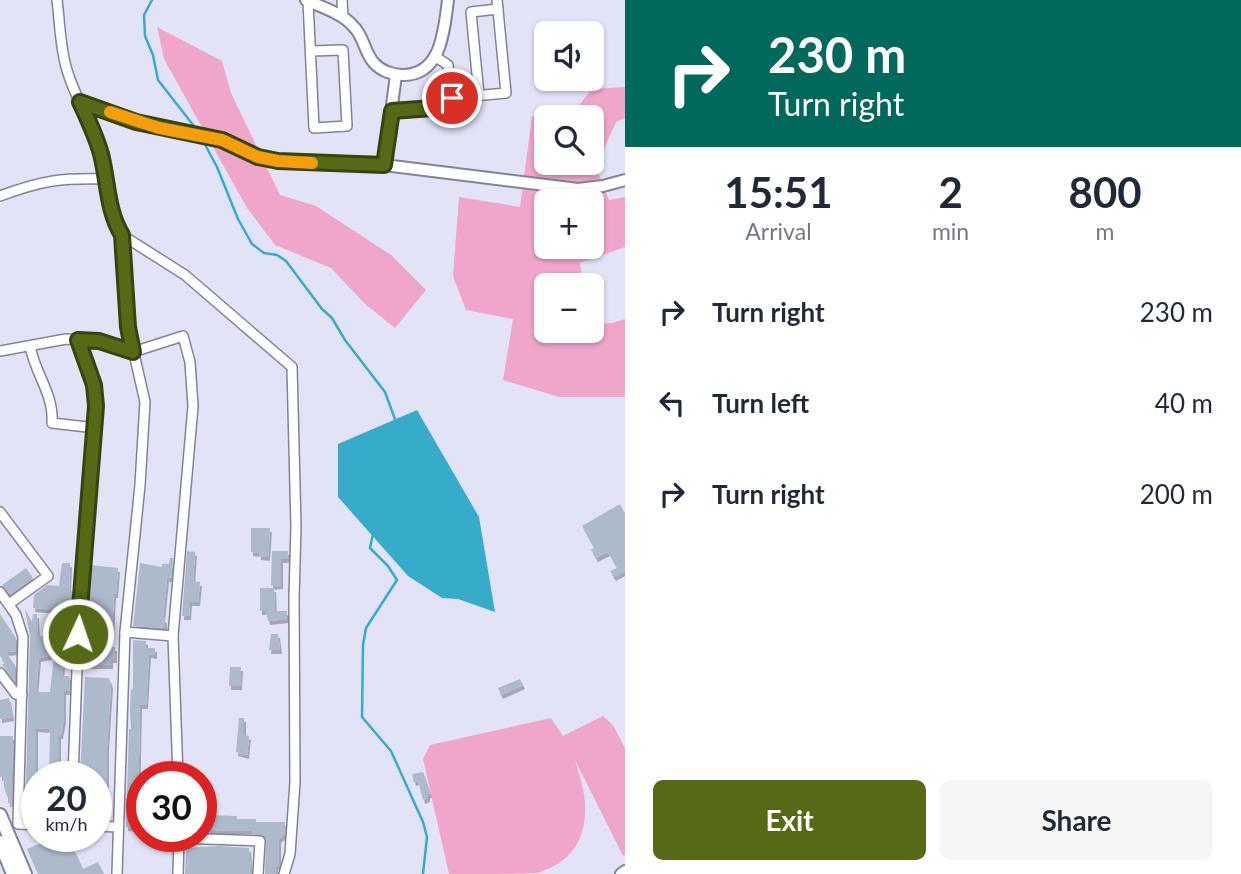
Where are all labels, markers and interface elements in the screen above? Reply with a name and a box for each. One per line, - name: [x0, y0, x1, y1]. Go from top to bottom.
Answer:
- map controls: [534, 21, 604, 343]
- button: sound: [534, 21, 604, 91]
- text: 230 m: [768, 25, 906, 83]
- icon: right: [653, 28, 744, 119]
- pin: [422, 68, 482, 128]
- icon: arrive: [433, 79, 471, 117]
- text: Turn right: [768, 84, 904, 123]
- button: search: [534, 105, 604, 175]
- text: 15:51: [724, 167, 833, 217]
- text: 2: [938, 167, 963, 217]
- text: 800: [1069, 167, 1142, 217]
- button: +: [534, 189, 604, 259]
- text: Arrival: [745, 217, 812, 245]
- text: min: [932, 217, 969, 245]
- text: m: [1096, 217, 1115, 245]
- button: −: [534, 273, 604, 343]
- icon: right: [653, 293, 691, 331]
- text: Turn right: [712, 296, 825, 328]
- text: 230 m: [1140, 296, 1213, 328]
- icon: left: [653, 384, 691, 422]
- text: Turn left: [712, 387, 809, 419]
- text: 40 m: [1155, 387, 1213, 419]
- icon: right: [653, 475, 691, 513]
- text: Turn right: [712, 478, 825, 510]
- text: 200 m: [1140, 478, 1213, 510]
- position arrow: [41, 597, 115, 671]
- speed limit sign: 30: [126, 761, 217, 852]
- text: 20: [46, 776, 87, 818]
- button: Exit: [653, 780, 926, 860]
- button: Share: [940, 780, 1213, 860]
- text: km/h: [45, 813, 88, 835]

